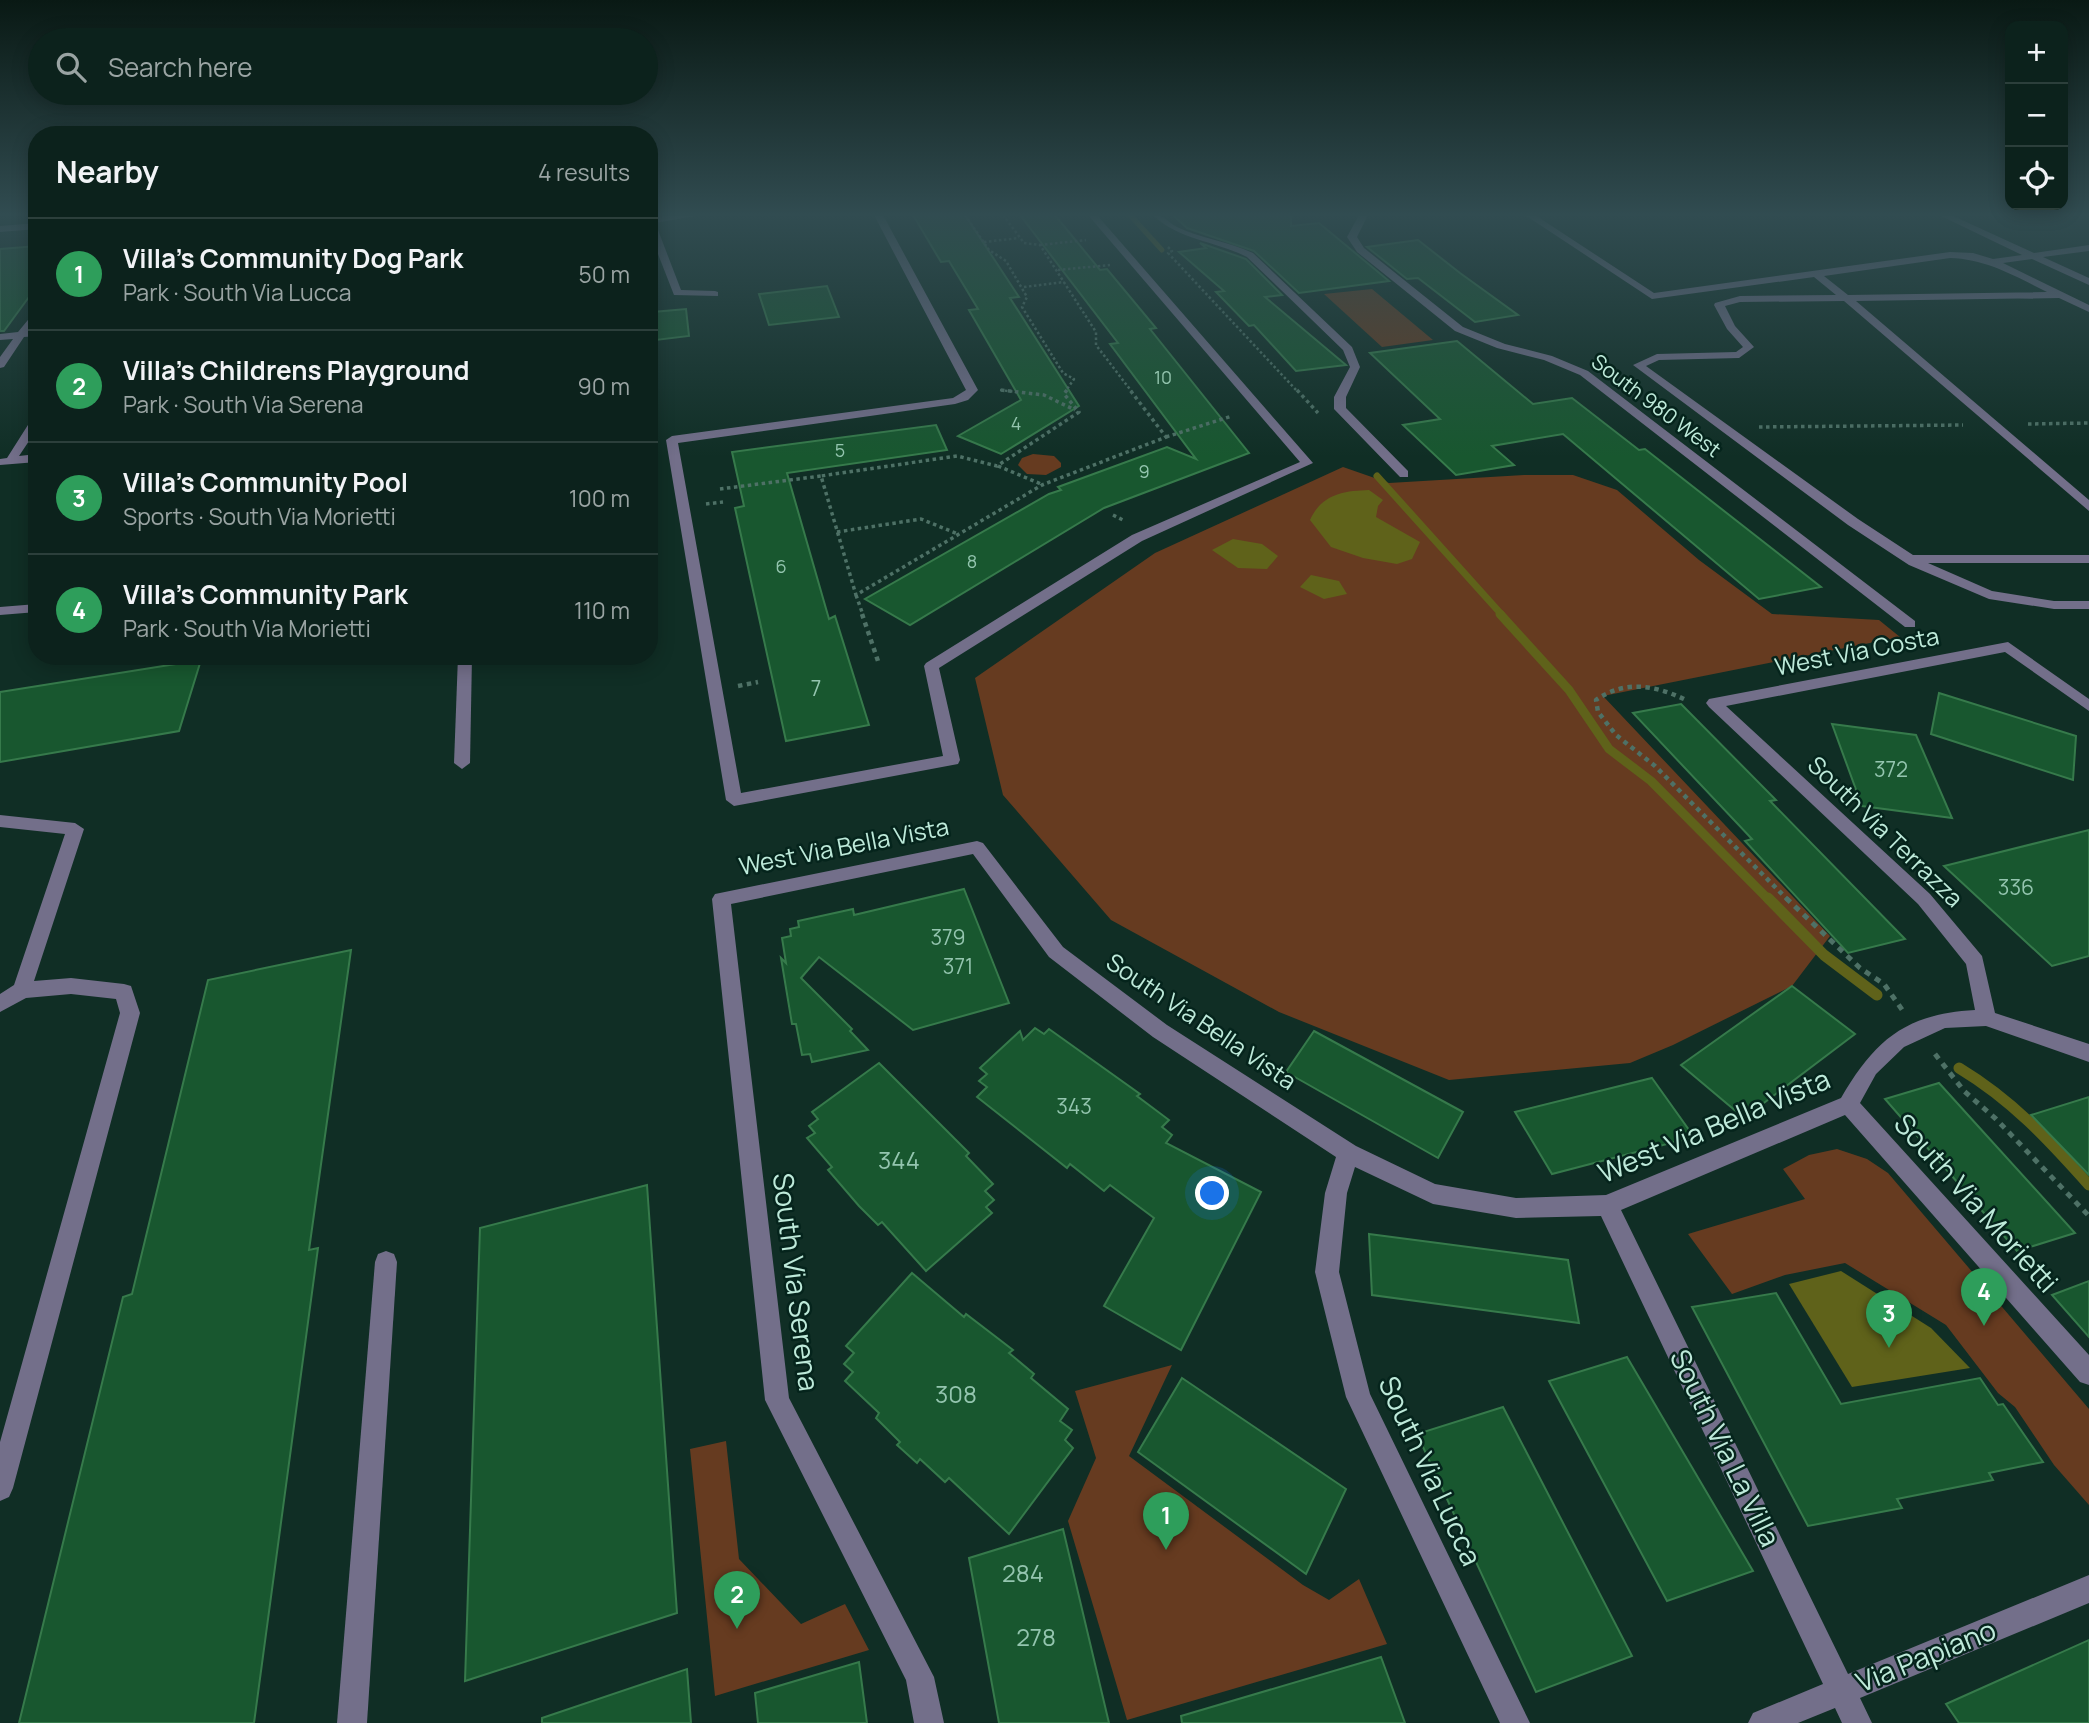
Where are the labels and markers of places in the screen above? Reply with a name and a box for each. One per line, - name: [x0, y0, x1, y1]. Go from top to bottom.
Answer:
- pin: 4: [1961, 1268, 2007, 1326]
- pin: 3: [1866, 1290, 1912, 1348]
- pin: 1: [1143, 1492, 1189, 1550]
- pin: 2: [714, 1571, 760, 1629]

